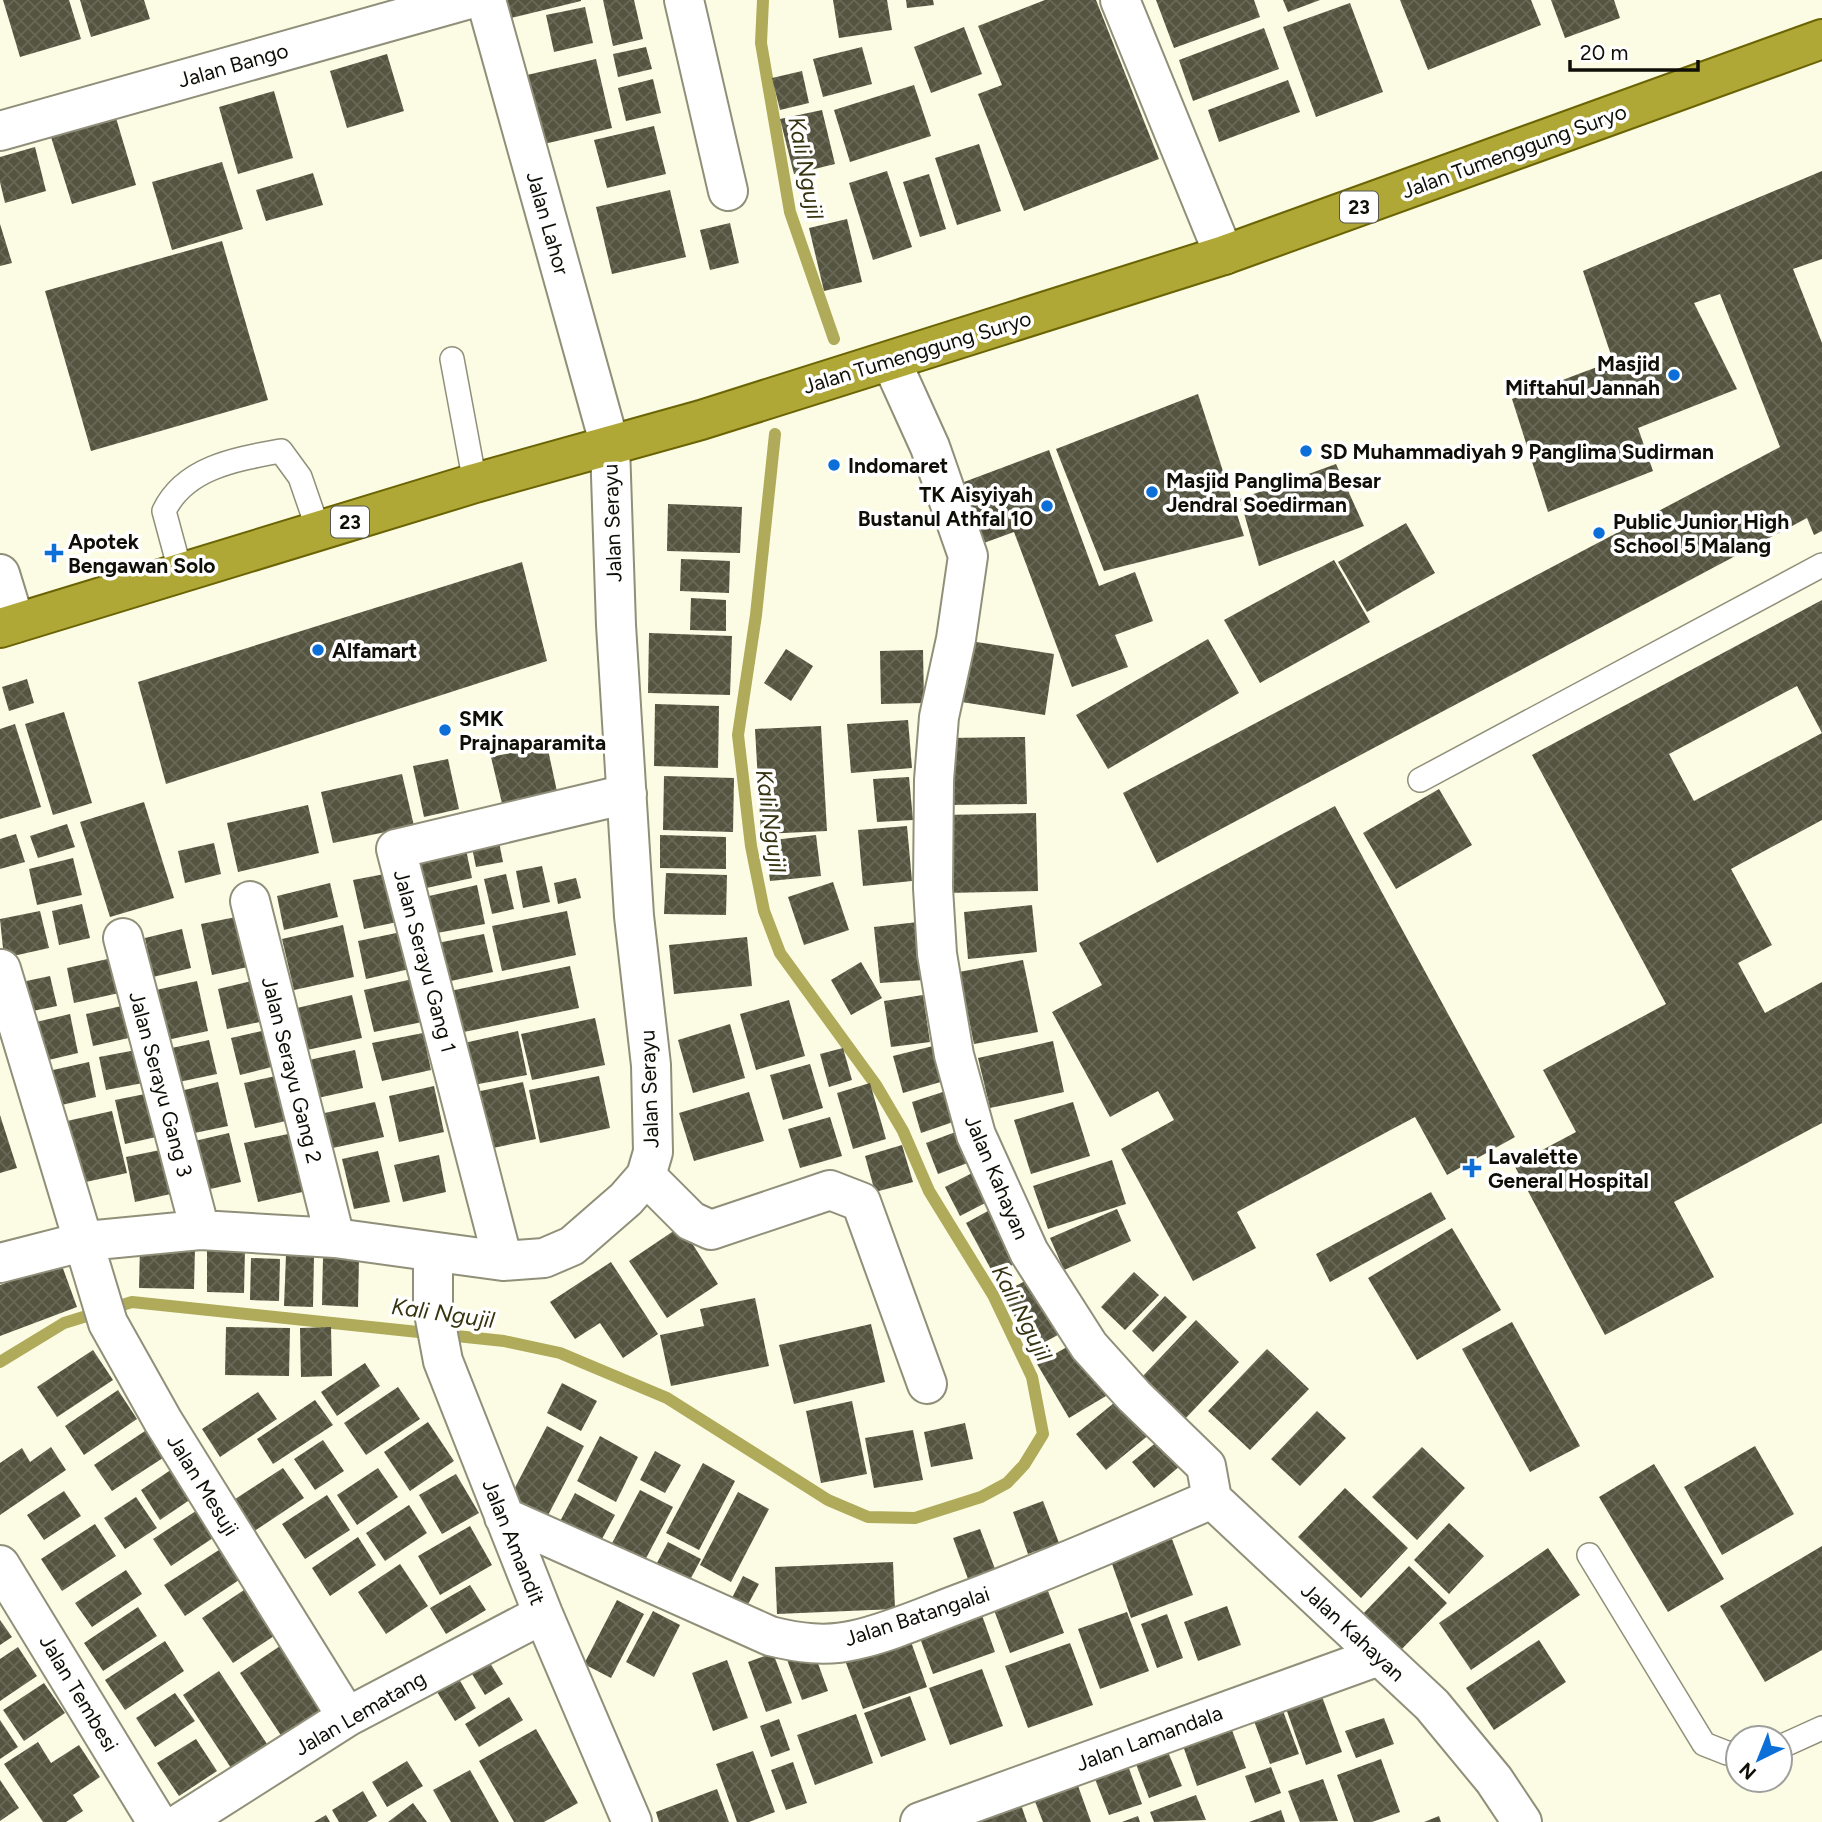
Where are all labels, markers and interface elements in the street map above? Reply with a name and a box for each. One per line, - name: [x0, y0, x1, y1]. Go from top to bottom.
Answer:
- scale bar: [1570, 28, 1698, 72]
- street label: Jalan Bango: [175, 37, 291, 93]
- text: 20 m: [1580, 40, 1628, 65]
- street label: Jalan Tumenggung Suryo: [1398, 99, 1630, 203]
- water label: Kali Ngujil: [782, 114, 830, 223]
- street label: Jalan Lahor: [521, 168, 575, 278]
- road number: 23: [1340, 192, 1378, 223]
- street label: Jalan Tumenggung Suryo: [800, 305, 1034, 399]
- place label: Masjid Miftahul Jannah: [1505, 351, 1660, 400]
- marker: Masjid Miftahul Jannah: [1666, 367, 1682, 383]
- place label: SD Muhammadiyah 9 Panglima Sudirman: [1320, 439, 1714, 464]
- marker: SD Muhammadiyah 9 Panglima Sudirman: [1298, 443, 1314, 459]
- place label: Indomaret: [848, 453, 948, 478]
- marker: Indomaret: [826, 457, 842, 473]
- street label: Jalan Serayu: [597, 463, 627, 583]
- place label: Masjid Panglima Besar Jendral Soedirman: [1166, 468, 1381, 517]
- place label: TK Aisyiyah Bustanul Athfal 10: [858, 482, 1033, 531]
- marker: Masjid Panglima Besar Jendral Soedirman: [1144, 484, 1160, 500]
- marker: TK Aisyiyah Bustanul Athfal 10: [1039, 498, 1055, 514]
- road number: 23: [331, 506, 369, 538]
- place label: Public Junior High School 5 Malang: [1613, 509, 1789, 558]
- marker: Public Junior High School 5 Malang: [1591, 525, 1607, 541]
- place label: Apotek Bengawan Solo: [68, 529, 216, 578]
- marker: Apotek Bengawan Solo: [46, 545, 62, 561]
- place label: Alfamart: [332, 638, 417, 663]
- marker: Alfamart: [310, 642, 326, 658]
- place label: SMK Prajnaparamita: [459, 706, 606, 755]
- marker: SMK Prajnaparamita: [437, 722, 453, 738]
- water label: Kali Ngujil: [750, 768, 792, 875]
- street label: Jalan Serayu Gang 1: [389, 867, 461, 1055]
- street label: Jalan Serayu Gang 2: [257, 974, 327, 1166]
- street label: Jalan Serayu Gang 3: [124, 988, 198, 1180]
- street label: Jalan Serayu: [634, 1029, 664, 1149]
- street label: Jalan Kahayan: [960, 1111, 1034, 1243]
- place label: Lavalette General Hospital: [1488, 1144, 1649, 1193]
- marker: Lavalette General Hospital: [1462, 1158, 1482, 1178]
- water label: Kali Ngujil: [986, 1260, 1058, 1366]
- water label: Kali Ngujil: [390, 1292, 497, 1334]
- street label: Jalan Mesuji: [162, 1430, 244, 1540]
- street label: Jalan Amandit: [477, 1475, 551, 1609]
- street label: Jalan Kahayan: [1296, 1578, 1410, 1686]
- street label: Jalan Batangalai: [841, 1581, 993, 1651]
- street label: Jalan Tembesi: [34, 1630, 124, 1756]
- street label: Jalan Lematang: [290, 1665, 430, 1761]
- street label: Jalan Lamandala: [1072, 1700, 1226, 1776]
- north arrow: [1724, 1724, 1794, 1794]
- text: N: [1735, 1758, 1761, 1784]

